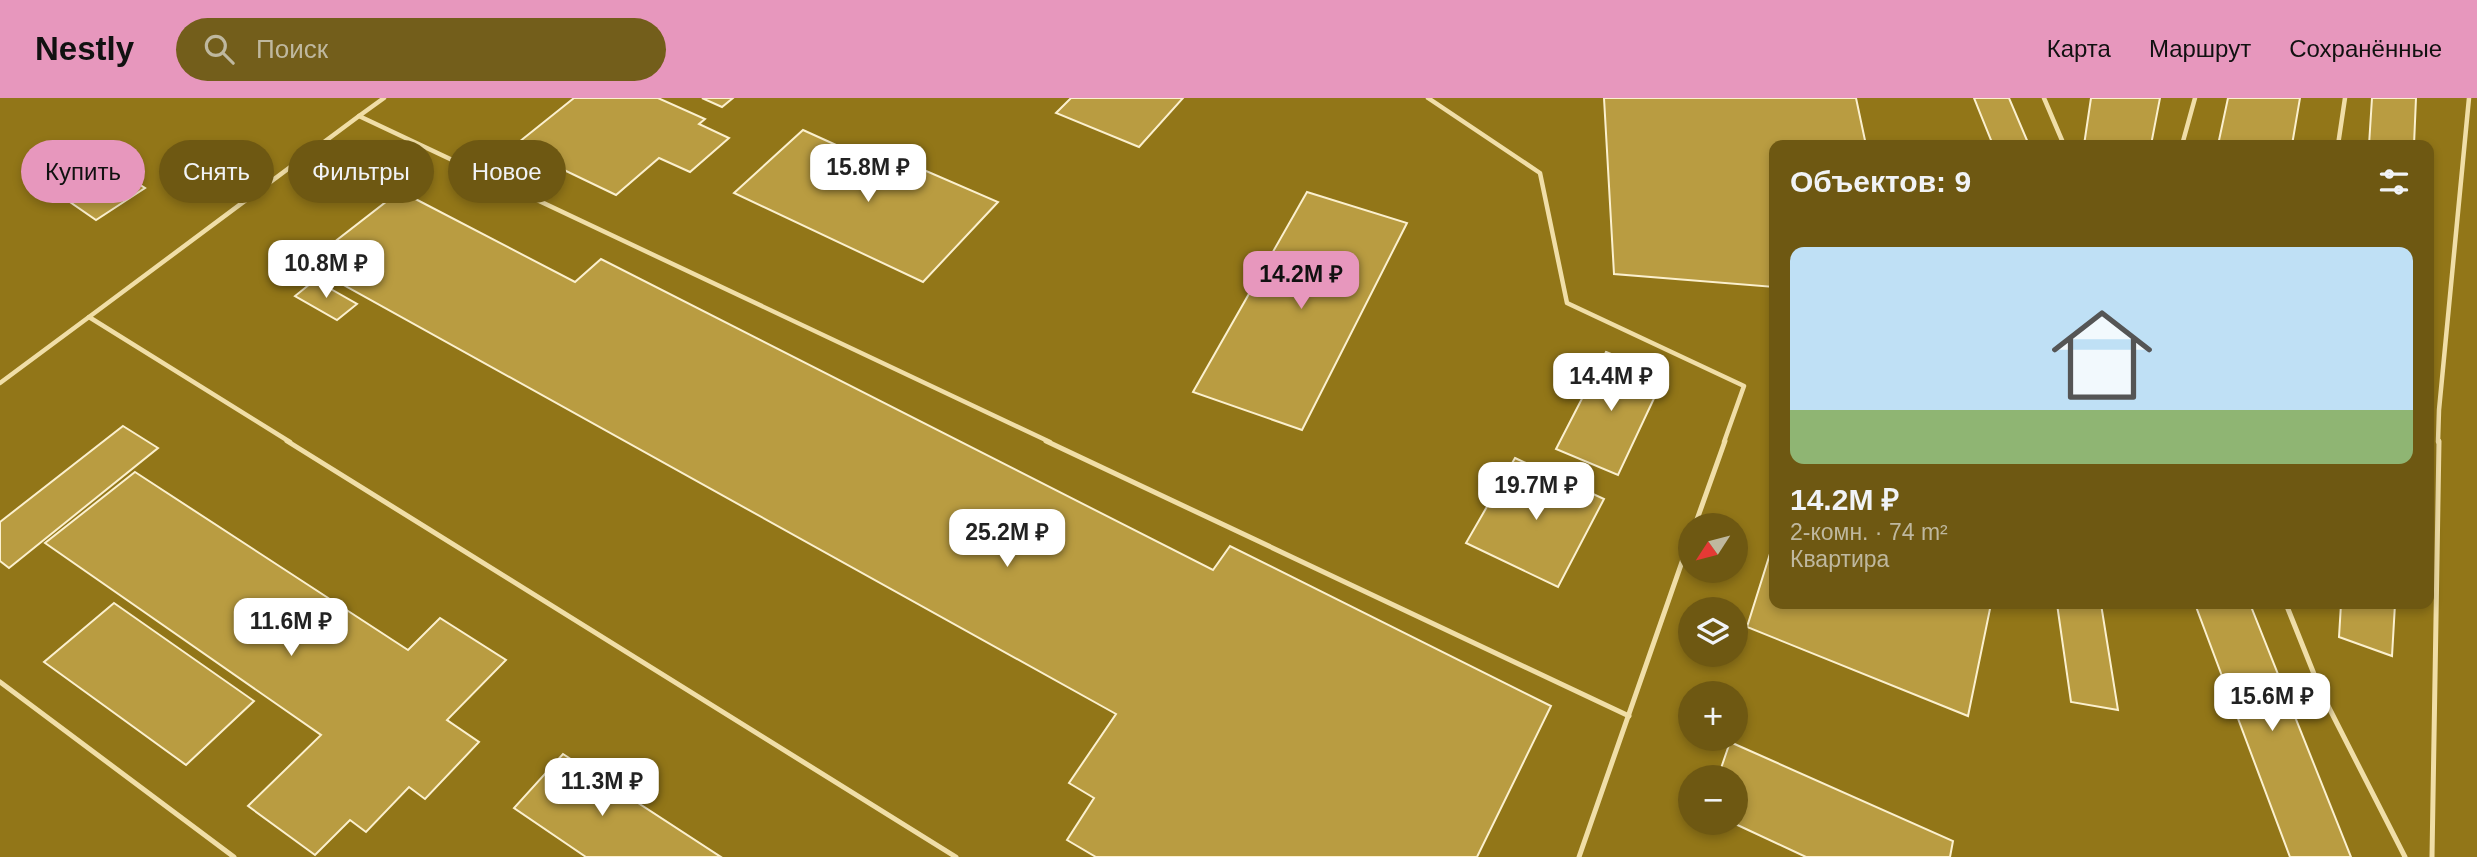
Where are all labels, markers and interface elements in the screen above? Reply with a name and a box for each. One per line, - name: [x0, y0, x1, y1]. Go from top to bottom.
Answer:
- search box: [176, 18, 666, 81]
- text: Nestly: [35, 30, 134, 67]
- icon: search: [200, 30, 238, 68]
- text: Поиск: [256, 34, 328, 64]
- text: Карта: [2047, 35, 2111, 62]
- text: Маршрут: [2149, 35, 2251, 62]
- text: Сохранённые: [2289, 35, 2442, 62]
- chip: Купить: [21, 140, 145, 203]
- chip: Снять: [159, 140, 274, 203]
- chip: Фильтры: [288, 140, 434, 203]
- chip: Новое: [448, 140, 566, 203]
- pin: 15.8M ₽: [803, 144, 933, 204]
- text: 15.8M ₽: [826, 154, 910, 180]
- icon: filters: [2375, 163, 2413, 201]
- text: Объектов: 9: [1790, 165, 1971, 198]
- pin: 10.8M ₽: [261, 240, 391, 300]
- text: 10.8M ₽: [284, 250, 368, 276]
- pin: 14.2M ₽: [1236, 252, 1366, 311]
- text: 14.2M ₽: [1259, 261, 1343, 287]
- icon: home: [2039, 292, 2165, 418]
- pin: 14.4M ₽: [1546, 354, 1676, 413]
- text: 14.4M ₽: [1569, 363, 1653, 389]
- pin: 19.7M ₽: [1471, 462, 1601, 522]
- text: 19.7M ₽: [1494, 472, 1578, 498]
- text: 14.2M ₽: [1790, 483, 1899, 516]
- pin: 25.2M ₽: [942, 510, 1072, 569]
- north arrow: [1678, 513, 1748, 583]
- map controls: [1678, 513, 1748, 835]
- text: 25.2M ₽: [965, 519, 1049, 545]
- text: 2-комн. · 74 m²: [1790, 519, 1948, 545]
- text: Квартира: [1790, 546, 1889, 572]
- button: layers: [1678, 597, 1748, 667]
- pin: 11.6M ₽: [226, 598, 356, 658]
- text: 11.6M ₽: [250, 608, 332, 634]
- pin: 15.6M ₽: [2207, 674, 2337, 733]
- button: +: [1678, 681, 1748, 751]
- text: 15.6M ₽: [2230, 683, 2314, 709]
- pin: 11.3M ₽: [537, 758, 667, 818]
- button: −: [1678, 765, 1748, 835]
- text: 11.3M ₽: [561, 768, 643, 794]

